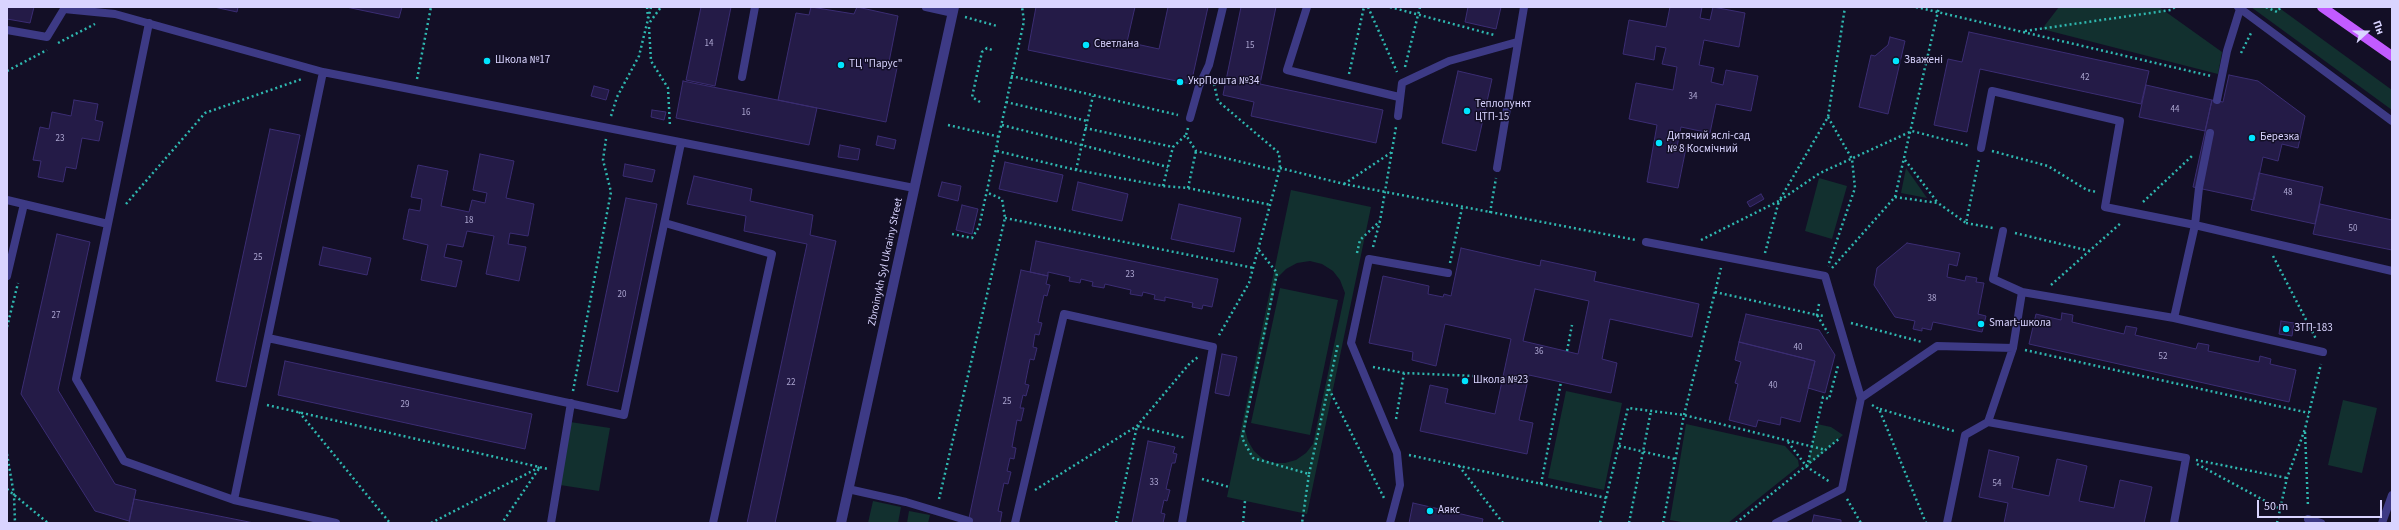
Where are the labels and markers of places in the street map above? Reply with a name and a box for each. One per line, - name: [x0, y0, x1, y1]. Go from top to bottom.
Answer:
- place label: Светлана: [1094, 38, 1139, 52]
- marker: Светлана: [1081, 40, 1091, 50]
- place label: Школа №17: [495, 54, 550, 68]
- place label: Зважені: [1904, 54, 1943, 68]
- marker: Школа №17: [482, 56, 492, 66]
- marker: Зважені: [1891, 56, 1901, 66]
- place label: ТЦ "Парус": [849, 58, 902, 72]
- marker: ТЦ "Парус": [836, 60, 846, 70]
- place label: УкрПошта №34: [1188, 75, 1259, 89]
- marker: УкрПошта №34: [1175, 77, 1185, 87]
- place label: Теплопункт ЦТП-15: [1475, 98, 1531, 124]
- marker: Теплопункт ЦТП-15: [1462, 106, 1472, 116]
- place label: Дитячий яслі-сад № 8 Космічний: [1667, 130, 1750, 156]
- place label: Березка: [2260, 131, 2299, 145]
- marker: Березка: [2247, 133, 2257, 143]
- marker: Дитячий яслі-сад № 8 Космічний: [1654, 138, 1664, 148]
- place label: Smart-школа: [1989, 317, 2051, 331]
- marker: Smart-школа: [1976, 319, 1986, 329]
- place label: ЗТП-183: [2294, 322, 2333, 336]
- marker: ЗТП-183: [2281, 324, 2291, 334]
- place label: Школа №23: [1473, 374, 1528, 388]
- marker: Школа №23: [1460, 376, 1470, 386]
- place label: Аякс: [1438, 504, 1460, 518]
- marker: Аякс: [1425, 506, 1435, 516]

